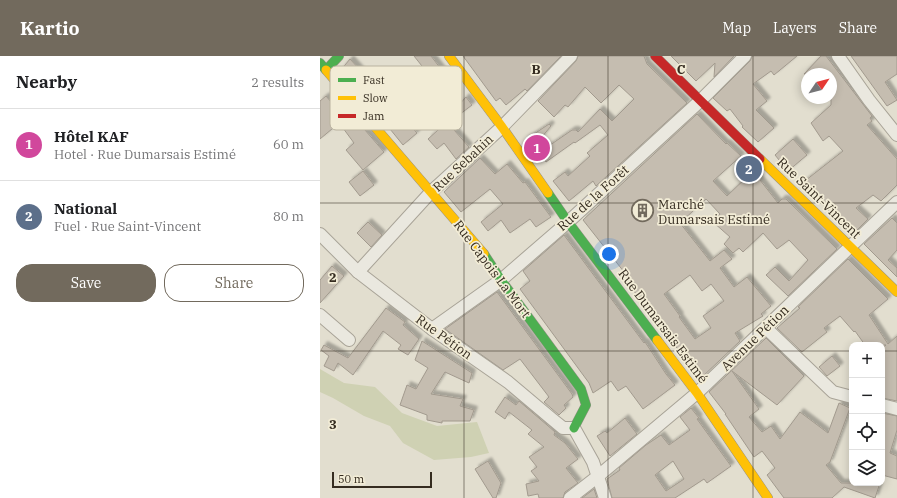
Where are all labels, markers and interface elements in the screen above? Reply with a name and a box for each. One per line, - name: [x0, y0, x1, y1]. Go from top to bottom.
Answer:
- text: Kartio: [20, 16, 80, 40]
- text: Map: [723, 19, 751, 37]
- text: Layers: [773, 19, 817, 37]
- text: Share: [839, 19, 877, 37]
- text: B: [531, 61, 541, 78]
- text: C: [677, 61, 686, 78]
- legend: [330, 66, 462, 130]
- north arrow: [801, 68, 837, 104]
- text: Nearby: [16, 71, 77, 93]
- text: Fast: [363, 73, 385, 87]
- text: 2 results: [251, 74, 304, 91]
- text: Slow: [363, 91, 388, 105]
- text: Jam: [363, 109, 385, 123]
- text: Hôtel KAF: [54, 127, 129, 146]
- street label: Rue Sebahin: [429, 131, 497, 195]
- pin: 1: [524, 133, 550, 163]
- text: 1: [25, 136, 33, 153]
- text: 60 m: [273, 136, 304, 153]
- text: Hotel · Rue Dumarsais Estimé: [54, 146, 236, 163]
- pin: 2: [736, 154, 762, 184]
- street label: Rue Saint-Vincent: [773, 154, 865, 243]
- street label: Rue de la Forêt: [554, 161, 633, 235]
- place label: Marché Dumarsais Estimé: [658, 196, 770, 228]
- building icon: Marché Dumarsais Estimé: [630, 198, 656, 224]
- text: National: [54, 199, 117, 218]
- text: 2: [25, 208, 33, 225]
- text: 80 m: [273, 208, 304, 225]
- street label: Rue Capois La Mort: [450, 217, 535, 322]
- text: Fuel · Rue Saint-Vincent: [54, 218, 201, 235]
- your location: [599, 244, 619, 264]
- button: Save: [16, 264, 156, 302]
- button: Share: [164, 264, 304, 302]
- street label: Rue Dumarsais Estimé: [614, 265, 712, 387]
- text: 2: [329, 269, 337, 286]
- street label: Avenue Pétion: [717, 301, 793, 375]
- street label: Rue Pétion: [412, 311, 476, 363]
- map controls: [849, 342, 885, 486]
- button: +: [849, 342, 885, 378]
- button: −: [849, 378, 885, 414]
- button: locate: [849, 414, 885, 450]
- text: 3: [329, 416, 337, 433]
- button: layers: [849, 450, 885, 486]
- scale bar: [332, 470, 432, 489]
- text: 50 m: [338, 472, 364, 486]

